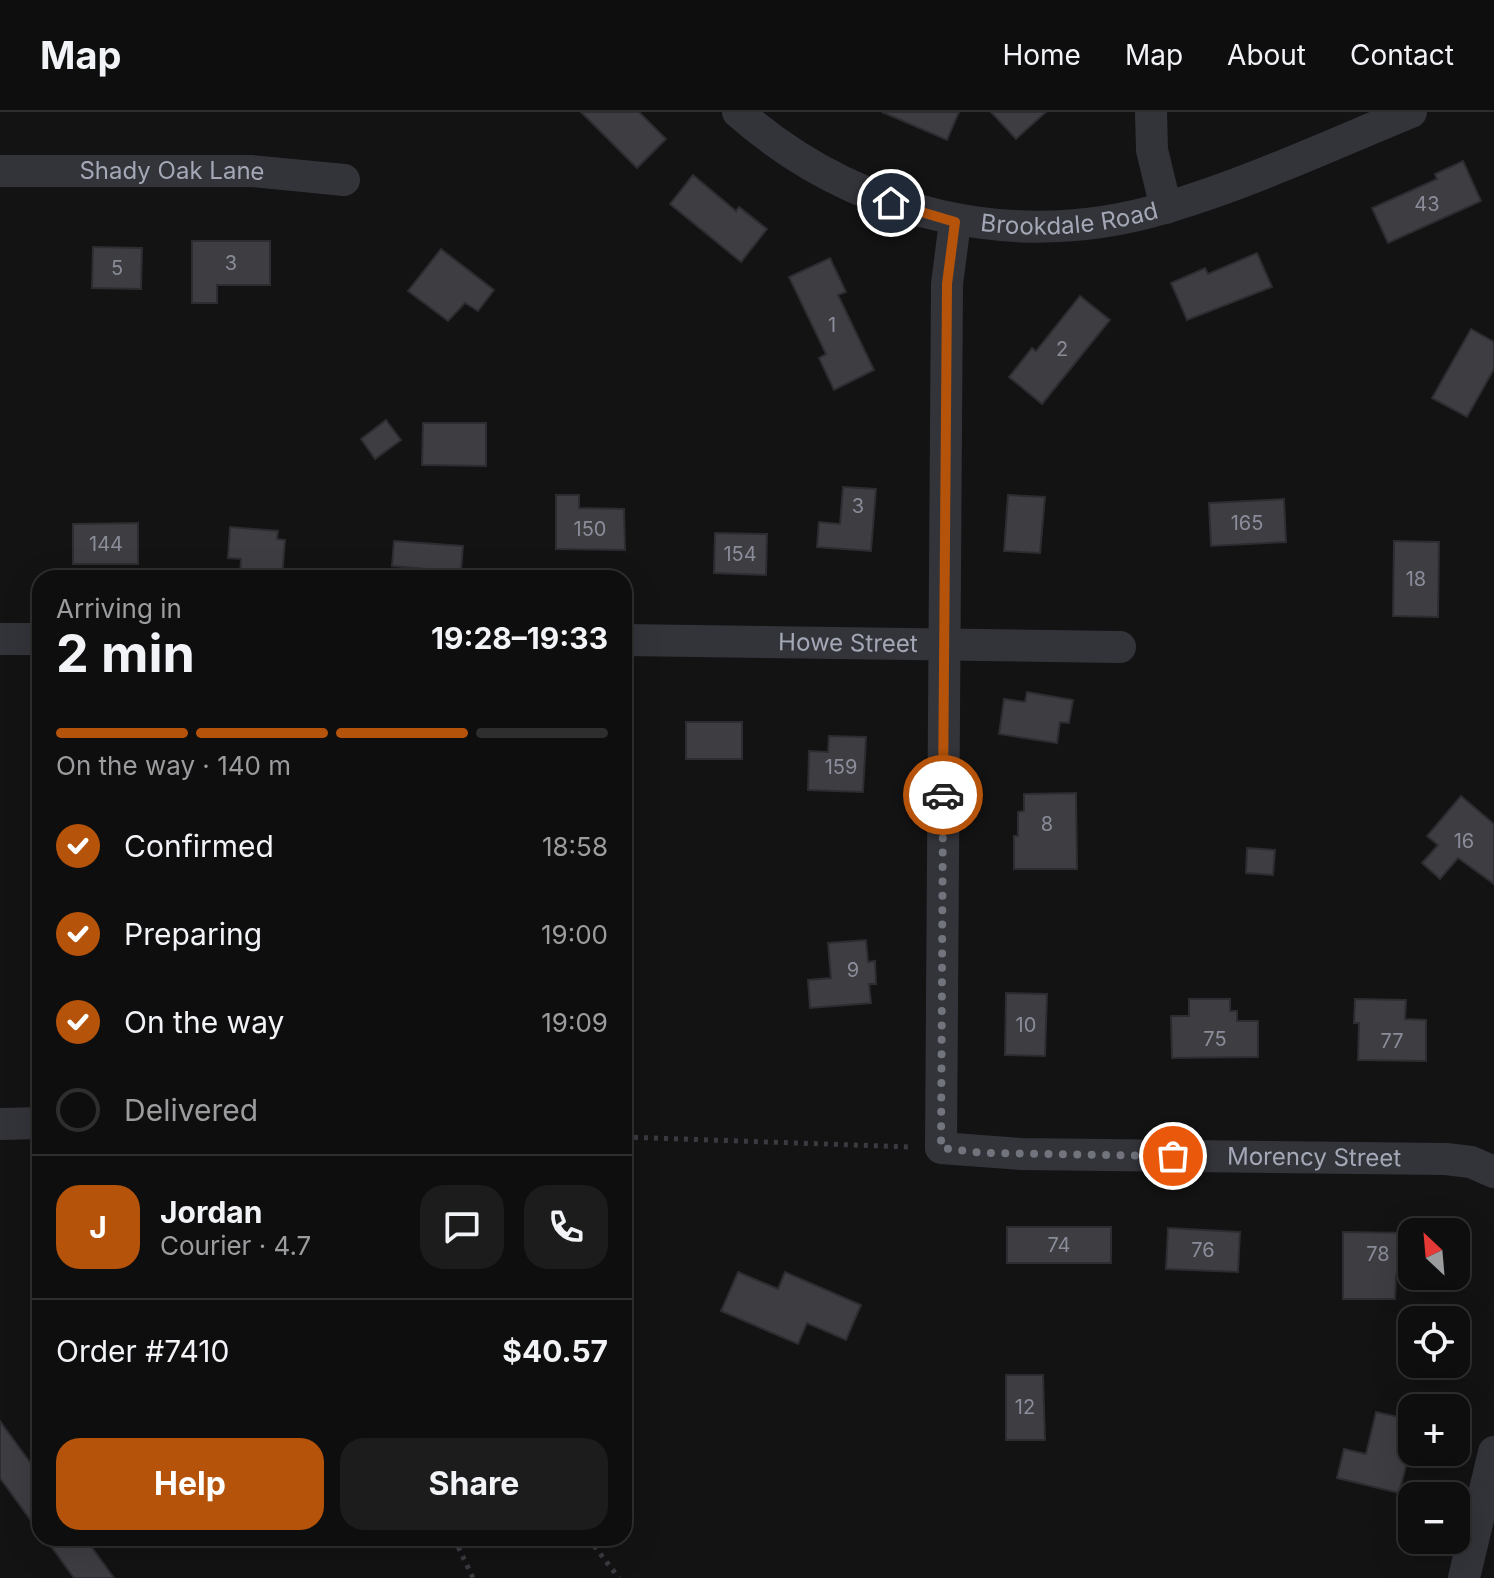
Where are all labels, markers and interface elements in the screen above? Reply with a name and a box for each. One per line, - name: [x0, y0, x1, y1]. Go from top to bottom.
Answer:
- text: Map: [40, 32, 121, 78]
- text: Home: [1002, 38, 1081, 72]
- text: Map: [1125, 38, 1183, 72]
- text: About: [1227, 38, 1306, 72]
- text: Contact: [1350, 38, 1454, 72]
- street label: Shady Oak Lane: [79, 156, 266, 186]
- pin: [857, 169, 925, 237]
- icon: home: [869, 181, 913, 225]
- house number: 43: [1414, 192, 1440, 216]
- street label: Brookdale Road: [979, 196, 1161, 241]
- house number: 3: [225, 251, 237, 275]
- house number: 5: [111, 256, 123, 280]
- house number: 1: [828, 313, 836, 337]
- house number: 2: [1056, 337, 1068, 361]
- house number: 3: [852, 494, 864, 518]
- house number: 165: [1231, 511, 1263, 535]
- house number: 150: [574, 517, 606, 541]
- house number: 144: [89, 532, 123, 556]
- house number: 154: [723, 542, 757, 566]
- house number: 18: [1406, 567, 1426, 591]
- text: Arriving in: [56, 593, 182, 624]
- text: 19:28–19:33: [431, 620, 608, 656]
- text: 2 min: [56, 622, 195, 685]
- street label: Howe Street: [778, 627, 918, 658]
- text: On the way · 140 m: [56, 750, 291, 781]
- house number: 159: [825, 755, 857, 779]
- courier: [903, 755, 983, 835]
- icon: car: [921, 773, 965, 817]
- house number: 8: [1041, 812, 1053, 836]
- icon: check: [56, 824, 100, 868]
- text: Confirmed: [124, 828, 274, 864]
- house number: 16: [1454, 829, 1474, 853]
- text: 18:58: [542, 831, 608, 862]
- icon: check: [56, 912, 100, 956]
- text: Preparing: [124, 916, 262, 952]
- text: 19:00: [541, 919, 608, 950]
- house number: 9: [847, 958, 859, 982]
- icon: check: [56, 1000, 100, 1044]
- text: On the way: [124, 1004, 284, 1040]
- text: 19:09: [541, 1007, 608, 1038]
- house number: 10: [1016, 1013, 1036, 1037]
- house number: 75: [1203, 1027, 1227, 1051]
- house number: 77: [1380, 1029, 1404, 1053]
- text: Delivered: [124, 1092, 258, 1128]
- pin: [1139, 1122, 1207, 1190]
- icon: bag: [1151, 1134, 1195, 1178]
- street label: Morency Street: [1227, 1141, 1402, 1172]
- button: chat: [420, 1185, 504, 1269]
- button: phone: [524, 1185, 608, 1269]
- text: Jordan: [160, 1194, 262, 1230]
- text: J: [89, 1209, 107, 1245]
- north arrow: [1398, 1218, 1470, 1290]
- map controls: [1398, 1218, 1470, 1554]
- text: Courier · 4.7: [160, 1230, 311, 1261]
- house number: 74: [1047, 1233, 1071, 1257]
- house number: 76: [1191, 1238, 1215, 1262]
- house number: 78: [1366, 1242, 1390, 1266]
- button: locate: [1398, 1306, 1470, 1378]
- text: Order #7410: [56, 1333, 229, 1369]
- text: $40.57: [502, 1333, 608, 1369]
- button: +: [1398, 1394, 1470, 1466]
- house number: 12: [1015, 1395, 1035, 1419]
- button: Help: [56, 1438, 324, 1530]
- button: Share: [340, 1438, 608, 1530]
- button: −: [1398, 1482, 1470, 1554]

